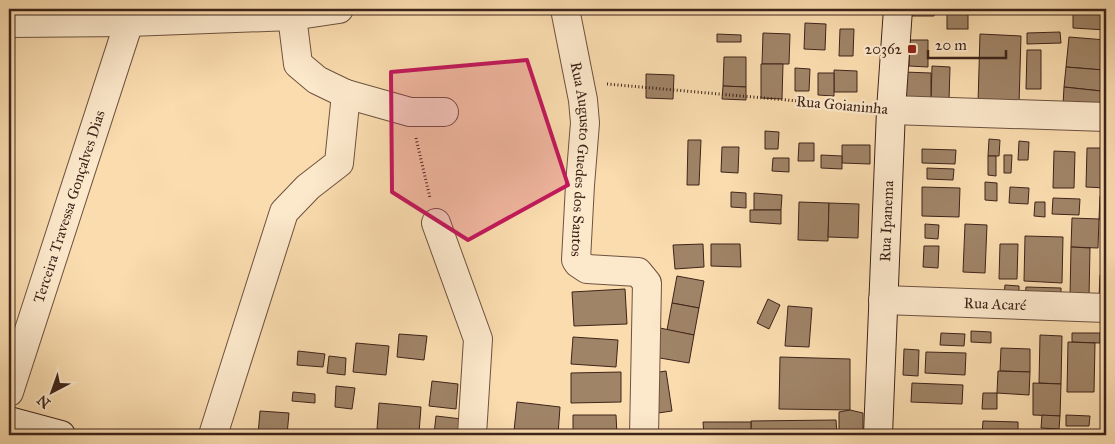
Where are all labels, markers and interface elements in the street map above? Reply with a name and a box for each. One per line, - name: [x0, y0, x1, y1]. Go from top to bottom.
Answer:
- scale bar: [928, 28, 1005, 60]
- text: 20 m: [935, 36, 967, 54]
- place label: 20362: [865, 40, 903, 58]
- marker: 20362: [906, 43, 918, 55]
- street label: Rua Augusto Guedes dos Santos: [567, 60, 594, 257]
- street label: Rua Goianinha: [795, 92, 889, 118]
- street label: Terceira Travessa Gonçalves Dias: [30, 108, 109, 305]
- street label: Rua Ipanema: [876, 179, 897, 262]
- street label: Rua Acaré: [963, 294, 1027, 314]
- north arrow: [28, 366, 78, 416]
- text: N: [34, 391, 54, 412]

